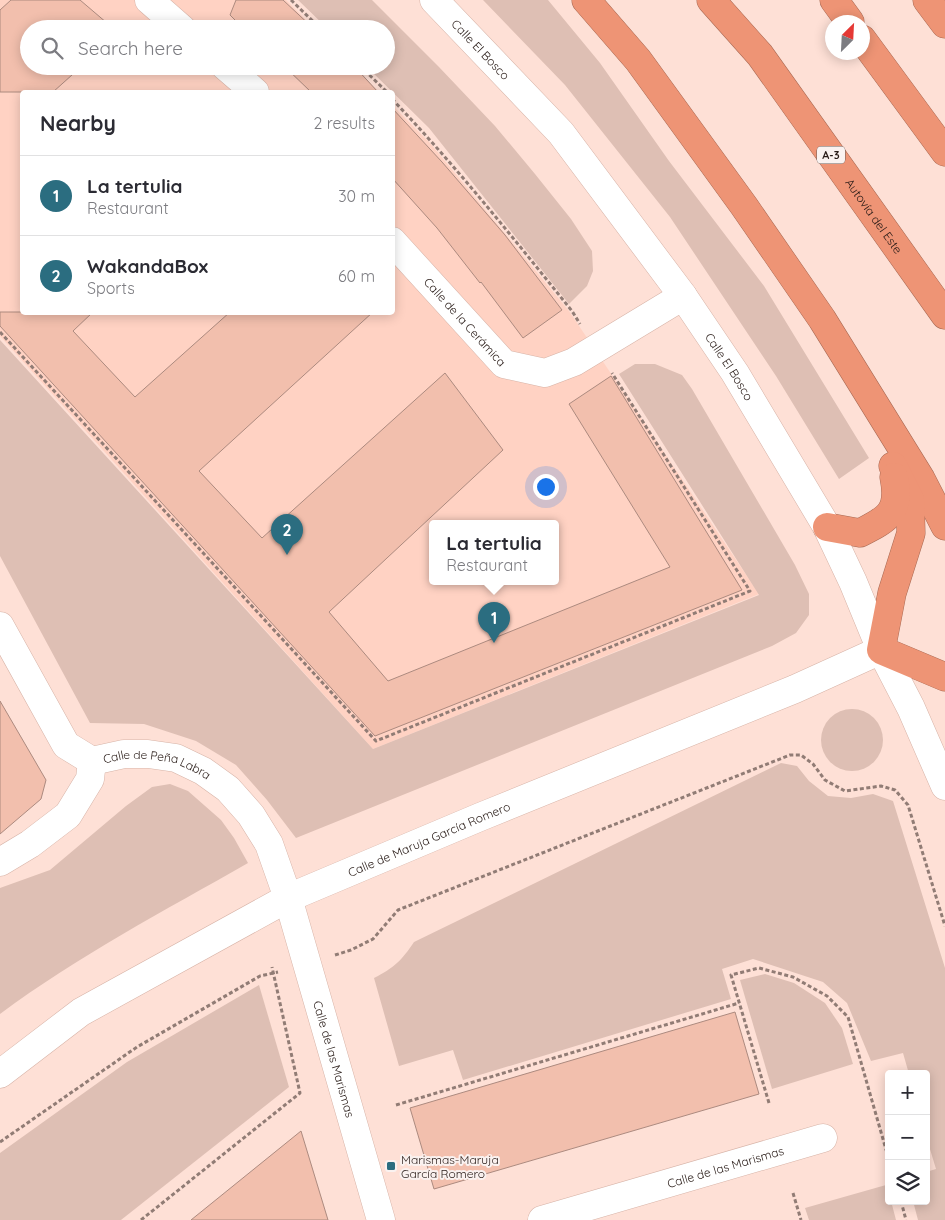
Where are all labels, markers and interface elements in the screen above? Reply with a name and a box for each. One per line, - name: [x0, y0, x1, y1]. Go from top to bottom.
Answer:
- north arrow: [825, 15, 870, 60]
- street label: Calle El Bosco: [449, 16, 513, 82]
- search box: [20, 20, 395, 75]
- icon: search: [38, 34, 66, 62]
- text: Search here: [78, 36, 183, 60]
- text: Nearby: [40, 110, 116, 136]
- text: 2 results: [313, 113, 375, 133]
- road number: A-3: [817, 146, 845, 164]
- text: La tertulia: [87, 174, 183, 198]
- street label: Autovía del Este: [843, 175, 906, 256]
- text: 1: [53, 186, 59, 206]
- text: 30 m: [338, 186, 375, 206]
- text: Restaurant: [87, 198, 169, 218]
- text: WakandaBox: [87, 254, 208, 278]
- text: 2: [51, 266, 61, 286]
- text: 60 m: [338, 266, 375, 286]
- street label: Calle de la Cerámica: [421, 274, 510, 369]
- text: Sports: [87, 278, 135, 298]
- street label: Calle El Bosco: [702, 330, 757, 403]
- your location: [533, 474, 559, 500]
- pin: 2: [271, 514, 303, 555]
- popup: [429, 520, 559, 585]
- text: La tertulia: [446, 531, 542, 555]
- text: Restaurant: [446, 555, 528, 575]
- pin: 1: [478, 602, 510, 643]
- street label: Calle de Peña Labra: [102, 746, 214, 782]
- street label: Calle de Maruja García Romero: [345, 798, 512, 879]
- street label: Calle de las Marismas: [311, 999, 359, 1119]
- map controls: [885, 1070, 930, 1205]
- button: +: [885, 1070, 930, 1115]
- button: −: [885, 1115, 930, 1160]
- street label: Calle de las Marismas: [665, 1142, 786, 1191]
- place label: Marismas-Maruja García Romero: [401, 1152, 499, 1181]
- marker: Marismas-Maruja García Romero: [385, 1160, 397, 1172]
- button: layers: [885, 1160, 930, 1205]

